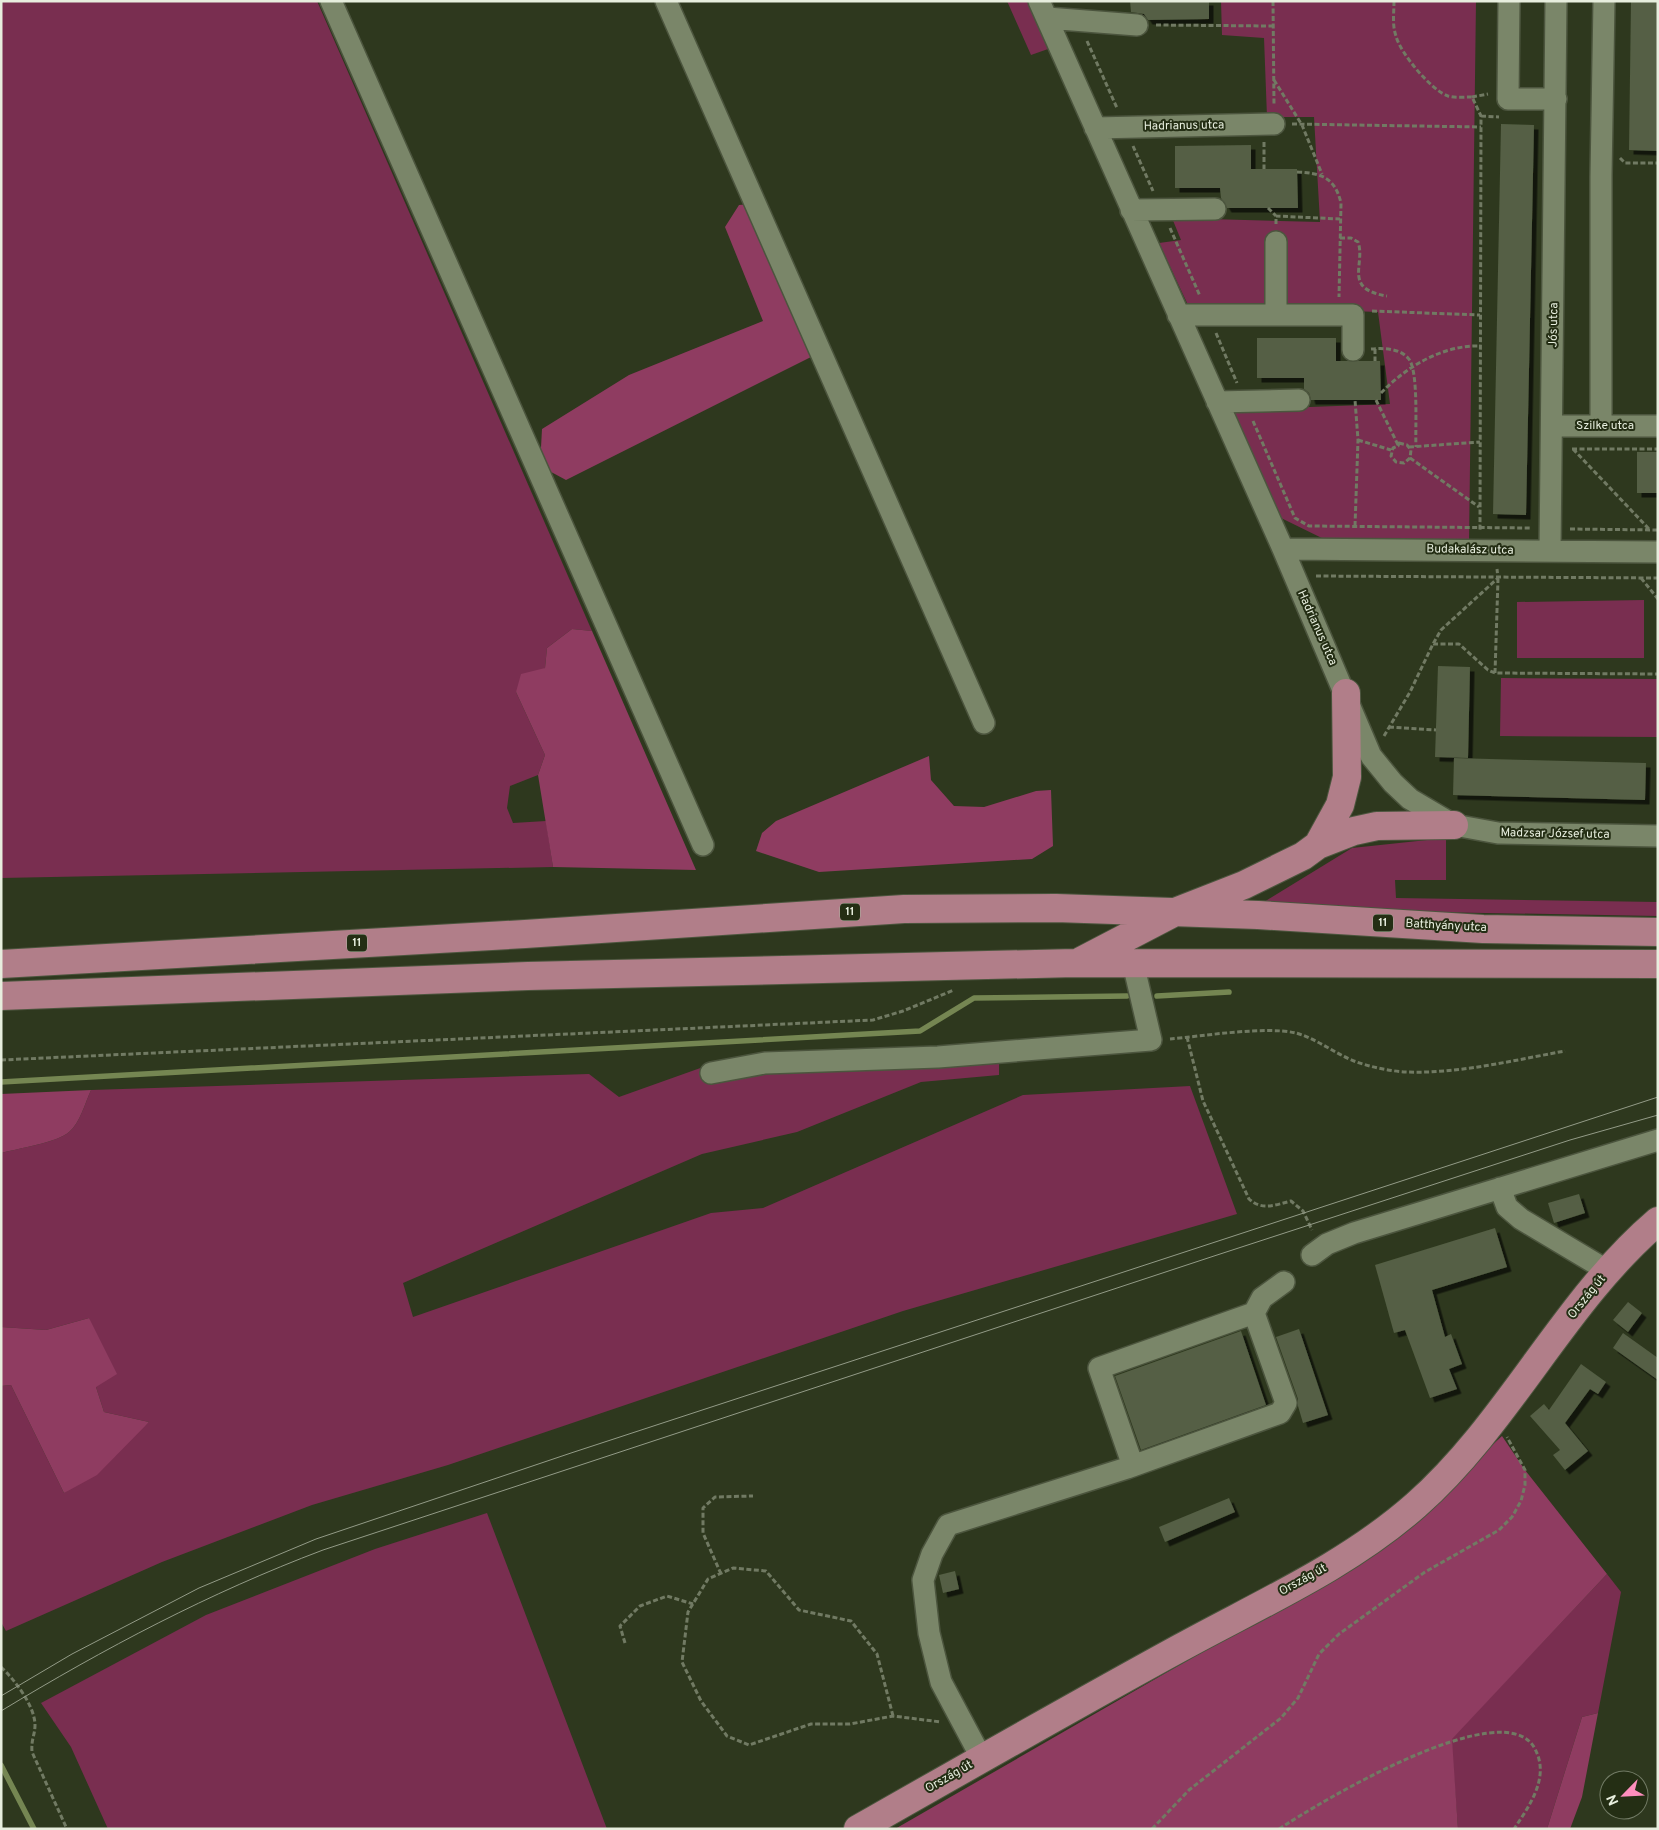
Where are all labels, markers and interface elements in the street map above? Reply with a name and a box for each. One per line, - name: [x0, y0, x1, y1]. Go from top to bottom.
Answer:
- street label: Hadrianus utca: [1143, 117, 1225, 135]
- street label: Jós utca: [1546, 302, 1562, 348]
- street label: Szilke utca: [1576, 418, 1634, 434]
- street label: Budakalász utca: [1426, 541, 1514, 559]
- street label: Hadrianus utca: [1293, 588, 1341, 668]
- street label: Madzsar József utca: [1500, 825, 1610, 843]
- road number: 11: [840, 904, 860, 920]
- road number: 11: [1373, 914, 1393, 931]
- street label: Batthyány utca: [1405, 916, 1487, 936]
- road number: 11: [347, 934, 367, 951]
- street label: Ország út: [1564, 1272, 1610, 1322]
- street label: Ország út: [1276, 1560, 1330, 1600]
- street label: Ország út: [922, 1757, 976, 1797]
- north arrow: [1599, 1770, 1649, 1820]
- text: N: [1604, 1792, 1623, 1808]

